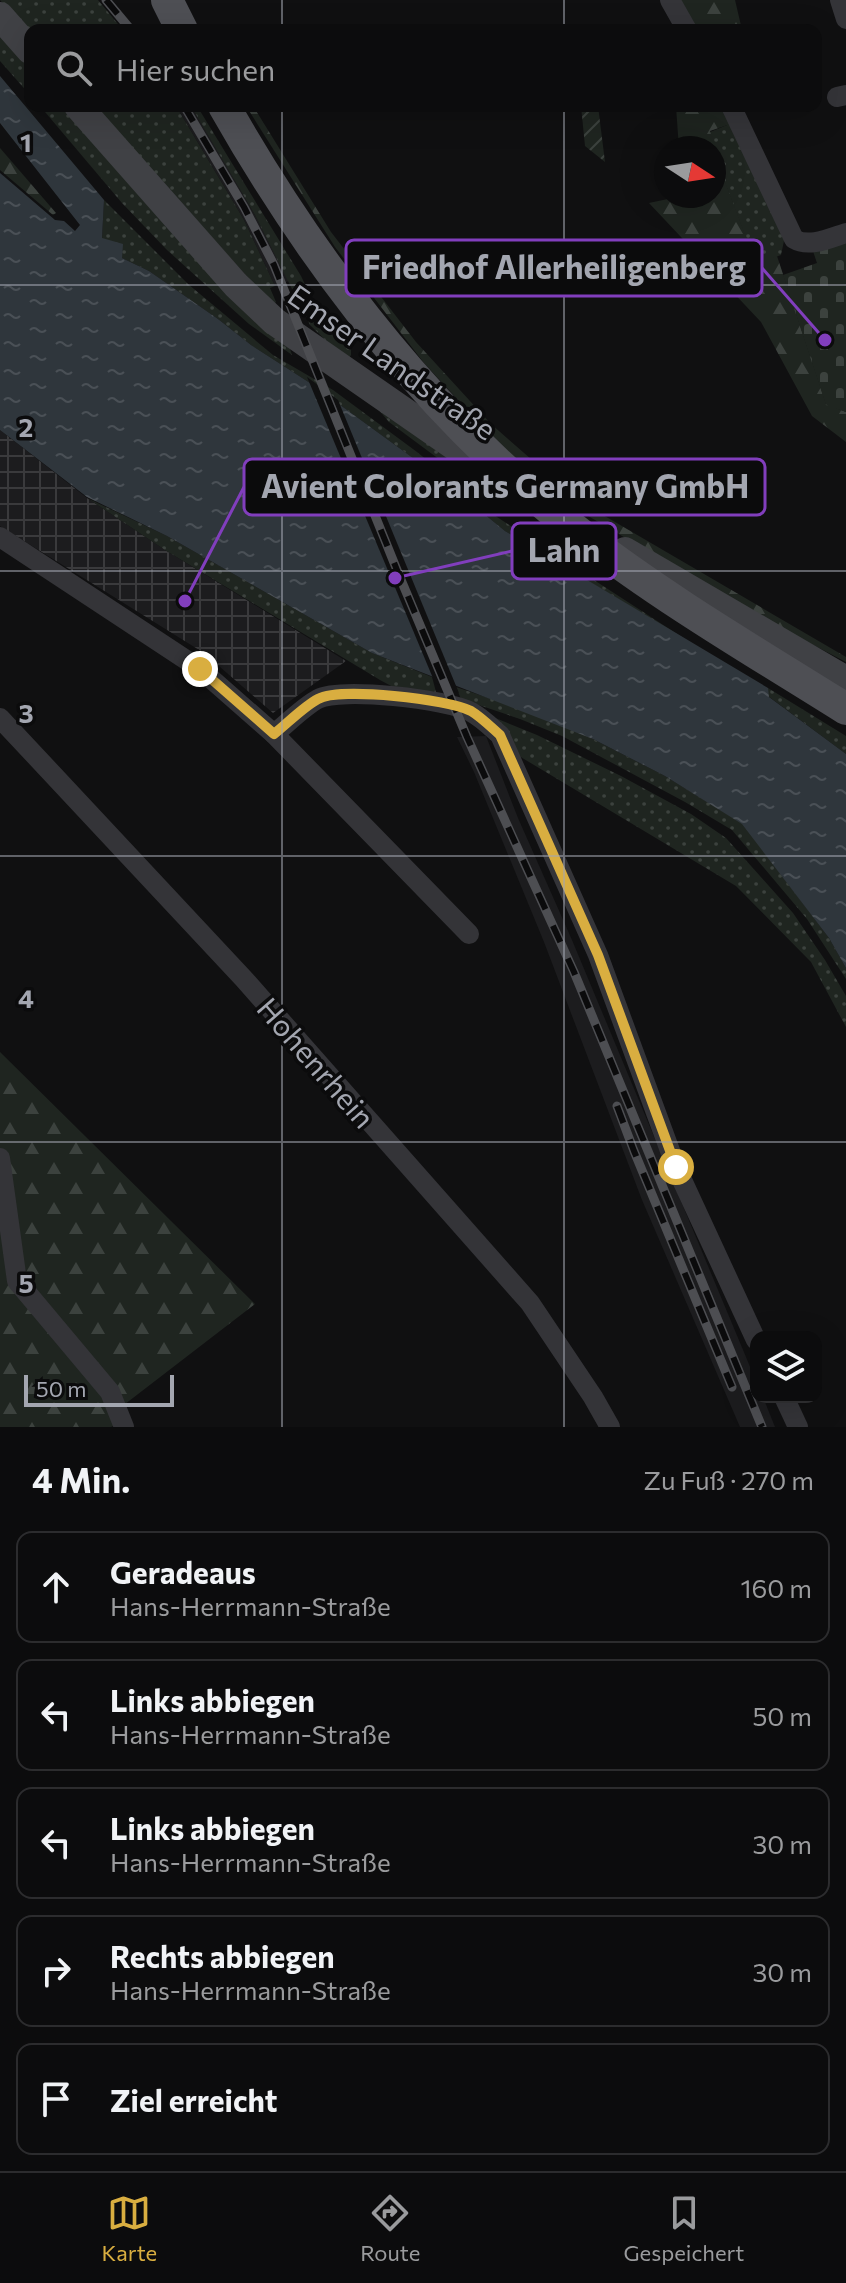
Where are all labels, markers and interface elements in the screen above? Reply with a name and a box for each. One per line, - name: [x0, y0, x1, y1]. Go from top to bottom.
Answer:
- search box: [24, 24, 822, 112]
- icon: search: [52, 46, 96, 90]
- text: Hier suchen: [116, 50, 275, 87]
- text: 1: [20, 126, 32, 157]
- north arrow: [654, 136, 726, 208]
- callout: Friedhof Allerheiligenberg: [346, 240, 762, 296]
- text: Friedhof Allerheiligenberg: [362, 246, 747, 286]
- street label: Emser Landstraße: [282, 275, 504, 447]
- text: 2: [19, 411, 33, 442]
- callout: Avient Colorants Germany GmbH: [244, 459, 765, 515]
- text: Avient Colorants Germany GmbH: [261, 465, 749, 505]
- callout: Lahn: [512, 523, 616, 579]
- text: Lahn: [528, 529, 600, 569]
- route end: [182, 651, 218, 687]
- text: 3: [18, 697, 34, 728]
- text: 4: [18, 982, 34, 1013]
- street label: Hohenrhein: [250, 989, 384, 1135]
- route start: [658, 1149, 694, 1185]
- text: 5: [18, 1267, 34, 1298]
- map controls: [750, 1331, 822, 1403]
- button: layers: [750, 1331, 822, 1403]
- scale bar: [24, 1371, 174, 1407]
- text: 50 m: [36, 1375, 86, 1402]
- text: 4 Min.: [32, 1458, 130, 1500]
- text: Zu Fuß · 270 m: [644, 1464, 814, 1495]
- text: Geradeaus: [110, 1553, 256, 1590]
- icon: ahead: [34, 1565, 78, 1609]
- text: 160 m: [740, 1572, 812, 1603]
- text: Hans-Herrmann-Straße: [110, 1590, 391, 1621]
- text: Links abbiegen: [110, 1681, 315, 1718]
- icon: left: [34, 1693, 78, 1737]
- text: 50 m: [752, 1700, 812, 1731]
- text: Hans-Herrmann-Straße: [110, 1718, 391, 1749]
- text: Links abbiegen: [110, 1809, 315, 1846]
- icon: left: [34, 1821, 78, 1865]
- text: 30 m: [753, 1828, 812, 1859]
- text: Hans-Herrmann-Straße: [110, 1846, 391, 1877]
- text: Rechts abbiegen: [110, 1937, 335, 1974]
- icon: right: [34, 1949, 78, 1993]
- text: 30 m: [753, 1956, 812, 1987]
- text: Hans-Herrmann-Straße: [110, 1974, 391, 2005]
- icon: arrive: [34, 2077, 78, 2121]
- text: Ziel erreicht: [110, 2081, 278, 2118]
- tab: Karte: [102, 2191, 157, 2266]
- tab: Route: [360, 2191, 420, 2266]
- tab: Gespeichert: [623, 2191, 744, 2266]

